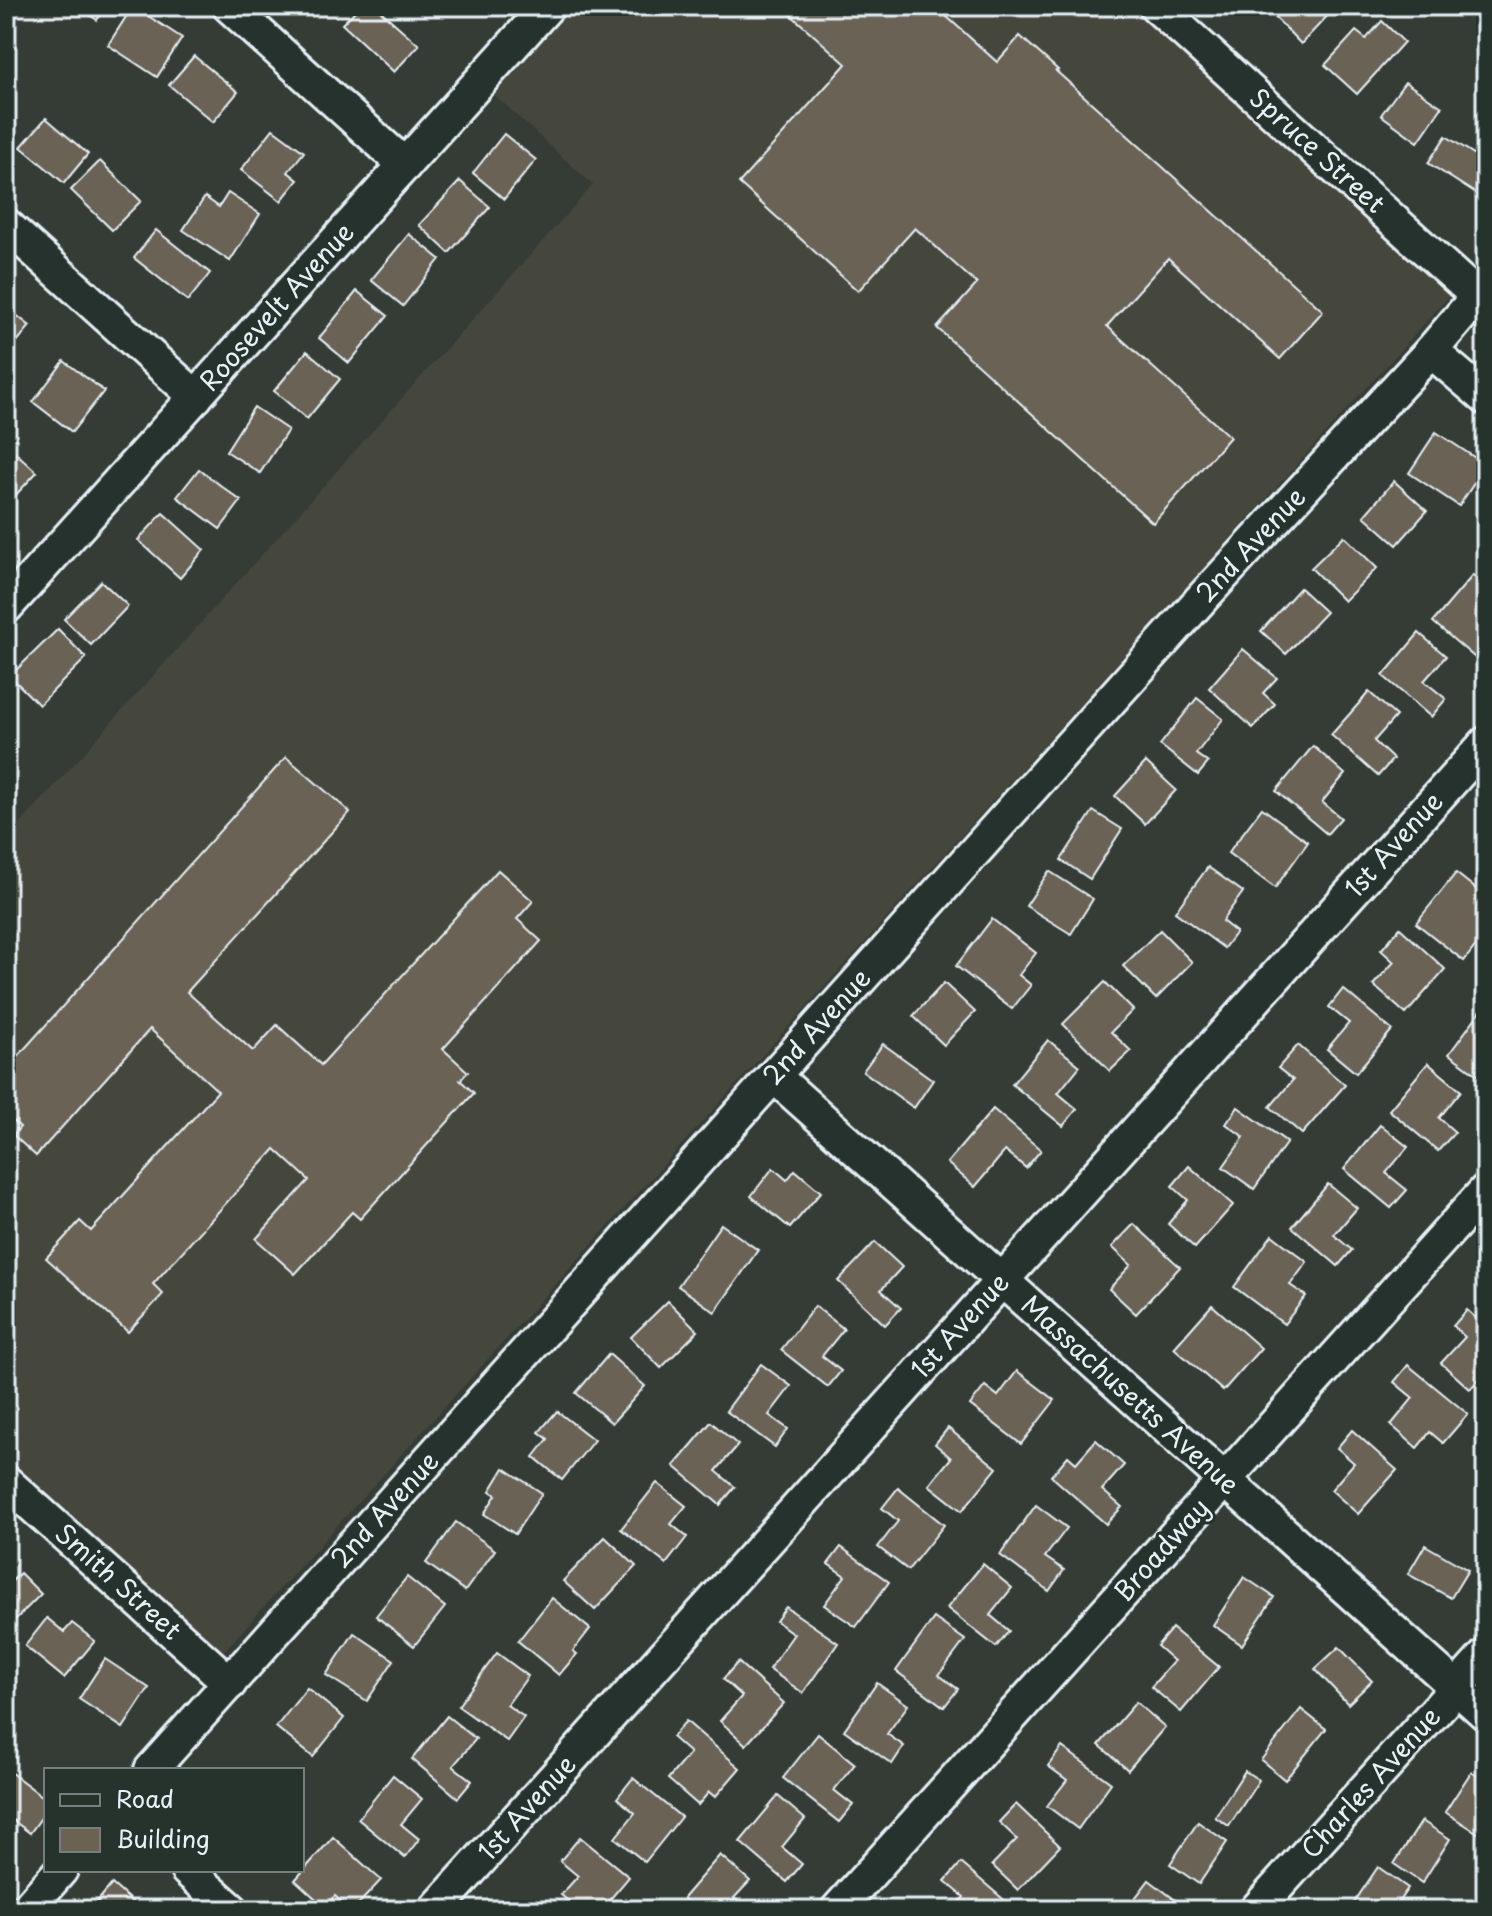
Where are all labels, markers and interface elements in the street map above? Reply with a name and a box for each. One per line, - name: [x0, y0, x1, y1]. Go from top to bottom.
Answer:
- street label: Spruce Street: [1241, 78, 1395, 222]
- street label: Roosevelt Avenue: [189, 213, 362, 399]
- street label: 2nd Avenue: [1186, 478, 1314, 610]
- street label: 1st Avenue: [1335, 782, 1451, 906]
- street label: 2nd Avenue: [753, 959, 879, 1093]
- street label: 1st Avenue: [901, 1263, 1017, 1387]
- street label: Massachusetts Avenue: [1013, 1285, 1249, 1503]
- street label: 2nd Avenue: [321, 1442, 447, 1576]
- street label: Broadway: [1104, 1489, 1218, 1609]
- street label: Smith Street: [47, 1513, 191, 1648]
- street label: Charles Avenue: [1291, 1698, 1449, 1866]
- street label: 1st Avenue: [468, 1745, 584, 1869]
- legend: [44, 1768, 304, 1872]
- text: Road: [116, 1780, 174, 1816]
- text: Building: [116, 1820, 210, 1856]

